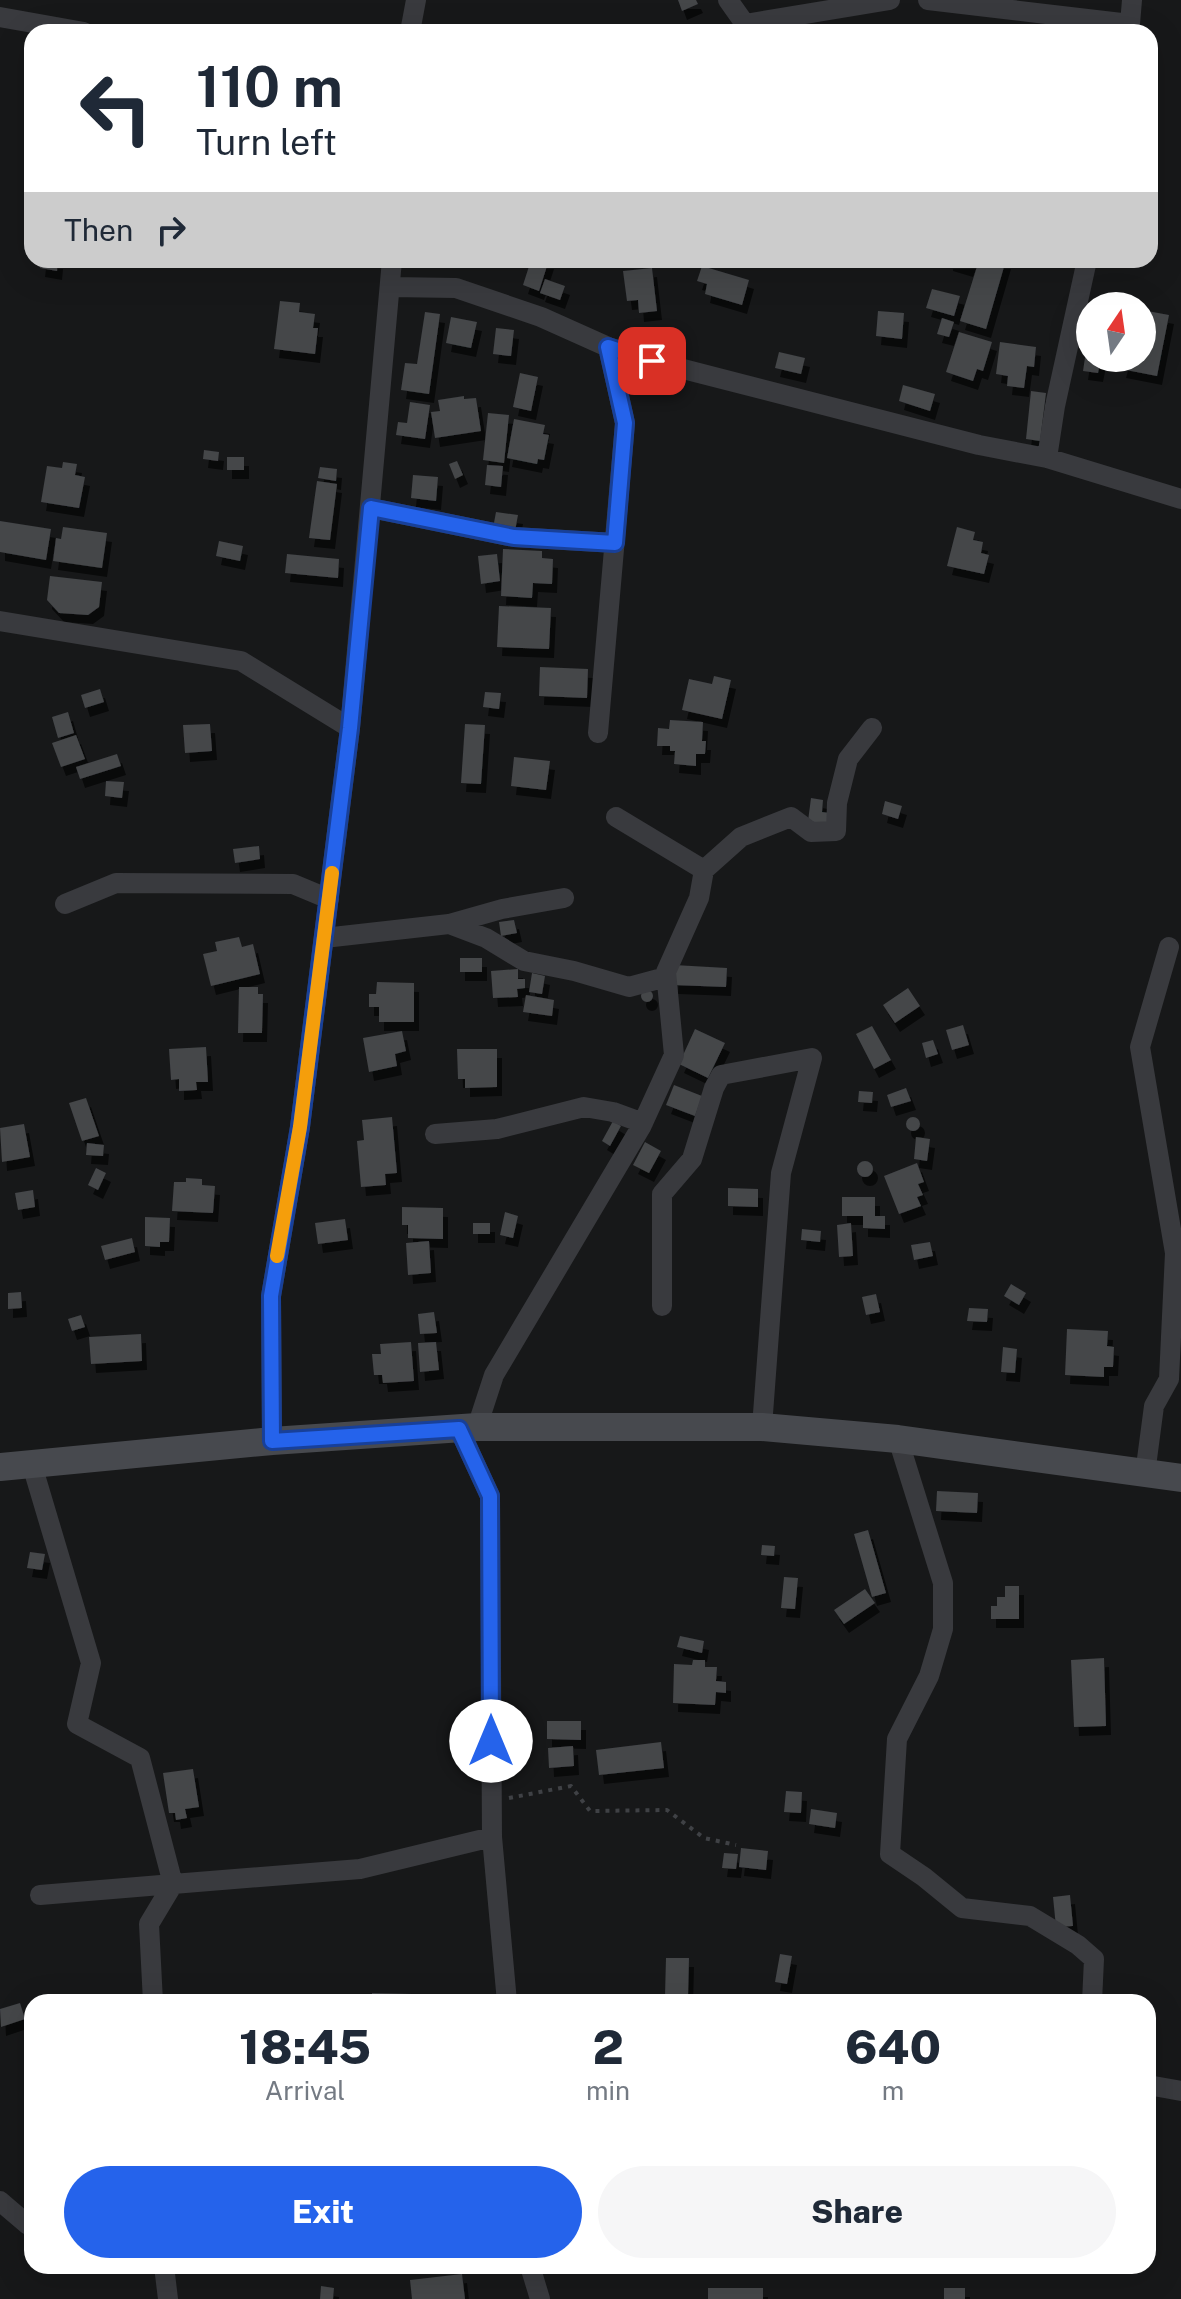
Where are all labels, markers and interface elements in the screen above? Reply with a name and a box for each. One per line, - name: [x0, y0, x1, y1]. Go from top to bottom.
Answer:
- text: 110 m: [196, 54, 343, 120]
- icon: left: [64, 56, 168, 160]
- text: Turn left: [196, 121, 337, 163]
- icon: right: [149, 208, 193, 252]
- text: Then: [64, 212, 133, 248]
- north arrow: [1076, 292, 1156, 372]
- map controls: [1076, 292, 1156, 372]
- pin: [618, 327, 686, 395]
- icon: arrive: [630, 339, 674, 383]
- position arrow: [449, 1699, 533, 1783]
- text: 18:45: [239, 2018, 371, 2075]
- text: 2: [592, 2018, 624, 2075]
- text: 640: [845, 2018, 941, 2075]
- text: Arrival: [265, 2075, 345, 2106]
- text: min: [586, 2075, 630, 2106]
- text: m: [882, 2075, 904, 2106]
- button: Exit: [64, 2166, 582, 2258]
- button: Share: [598, 2166, 1116, 2258]

